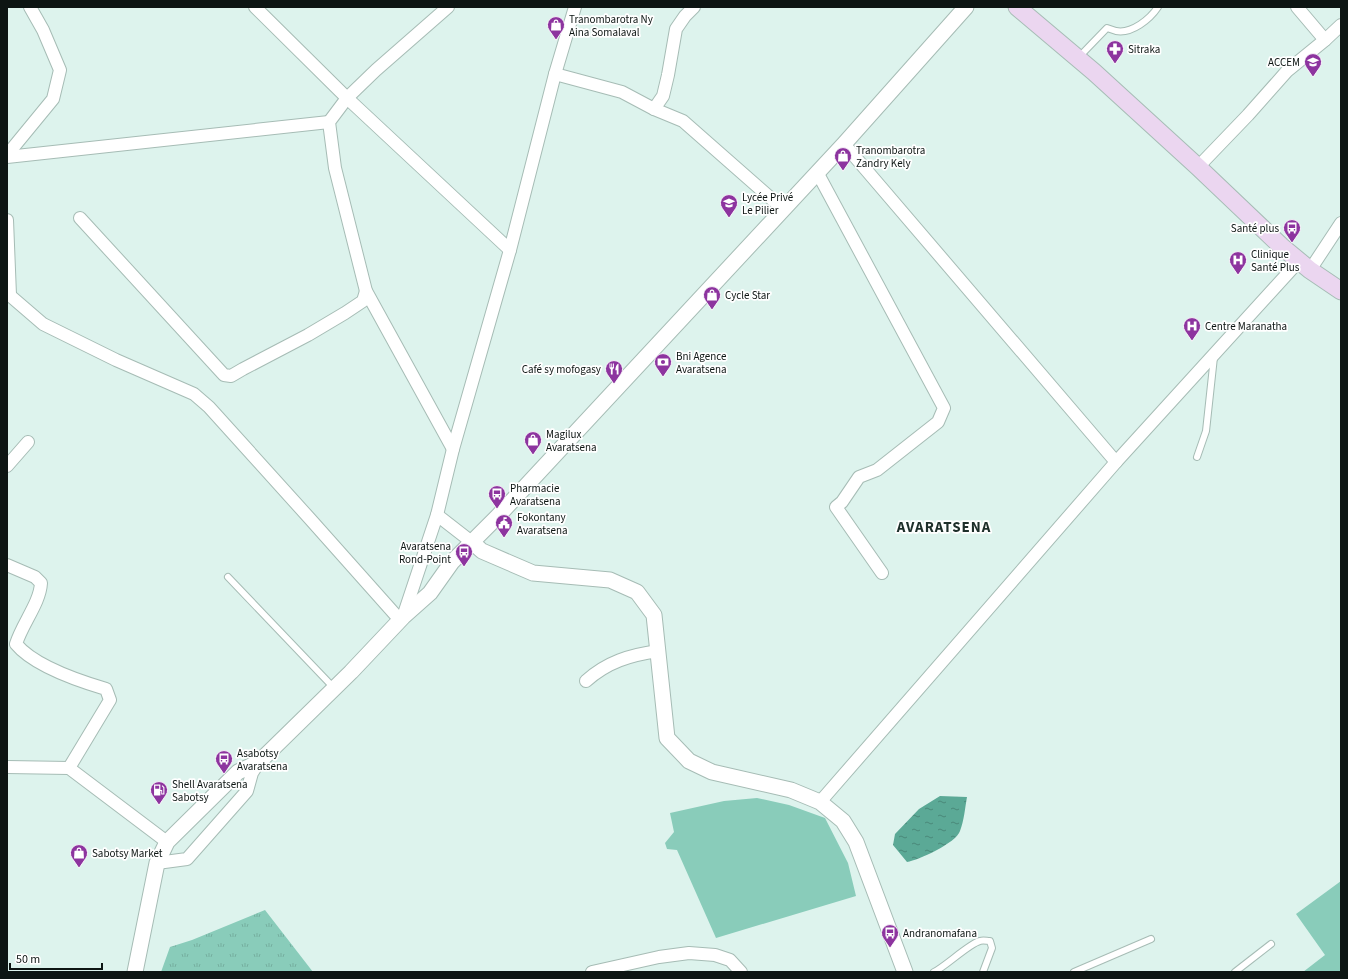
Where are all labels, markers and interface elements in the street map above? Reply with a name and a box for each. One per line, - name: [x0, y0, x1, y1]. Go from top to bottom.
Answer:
- place label: Tranombarotra Ny Aina Somalaval: [569, 12, 653, 40]
- shop icon: Tranombarotra Ny Aina Somalaval: [546, 15, 566, 40]
- pharmacy icon: Sitraka: [1105, 39, 1125, 64]
- place label: Sitraka: [1128, 42, 1160, 57]
- school or university icon: ACCEM: [1303, 52, 1323, 77]
- place label: ACCEM: [1268, 55, 1300, 70]
- place label: Tranombarotra Zandry Kely: [856, 143, 925, 171]
- shop icon: Tranombarotra Zandry Kely: [833, 146, 853, 171]
- place label: Lycée Privé Le Pilier: [742, 190, 794, 218]
- school or university icon: Lycée Privé Le Pilier: [719, 193, 739, 218]
- bus stop icon: Santé plus: [1282, 218, 1302, 243]
- place label: Santé plus: [1231, 221, 1279, 236]
- place label: Clinique Santé Plus: [1251, 247, 1300, 275]
- hospital icon: Clinique Santé Plus: [1228, 250, 1248, 275]
- shop icon: Cycle Star: [702, 285, 722, 310]
- place label: Cycle Star: [725, 288, 770, 303]
- hospital icon: Centre Maranatha: [1182, 316, 1202, 341]
- place label: Centre Maranatha: [1205, 319, 1287, 334]
- place label: Bni Agence Avaratsena: [676, 349, 727, 377]
- bank icon: Bni Agence Avaratsena: [653, 352, 673, 377]
- restaurant icon: Café sy mofogasy: [604, 359, 624, 384]
- place label: Café sy mofogasy: [522, 362, 601, 377]
- place label: Magilux Avaratsena: [546, 427, 597, 455]
- shop icon: Magilux Avaratsena: [523, 430, 543, 455]
- place label: Pharmacie Avaratsena: [510, 481, 561, 509]
- bus stop icon: Pharmacie Avaratsena: [487, 484, 507, 509]
- place label: Fokontany Avaratsena: [517, 510, 568, 538]
- public building icon: Fokontany Avaratsena: [494, 513, 514, 538]
- district label: AVARATSENA: [896, 517, 991, 538]
- place label: Avaratsena Rond-Point: [399, 539, 451, 567]
- bus stop icon: Avaratsena Rond-Point: [454, 542, 474, 567]
- place label: Asabotsy Avaratsena: [237, 746, 288, 774]
- bus stop icon: Asabotsy Avaratsena: [214, 749, 234, 774]
- place label: Shell Avaratsena Sabotsy: [172, 777, 248, 805]
- fuel station icon: Shell Avaratsena Sabotsy: [149, 780, 169, 805]
- shop icon: Sabotsy Market: [69, 843, 89, 868]
- place label: Sabotsy Market: [92, 846, 163, 861]
- bus stop icon: Andranomafana: [880, 923, 900, 948]
- place label: Andranomafana: [903, 926, 977, 941]
- scale bar: [10, 945, 102, 971]
- text: 50 m: [16, 951, 40, 968]

